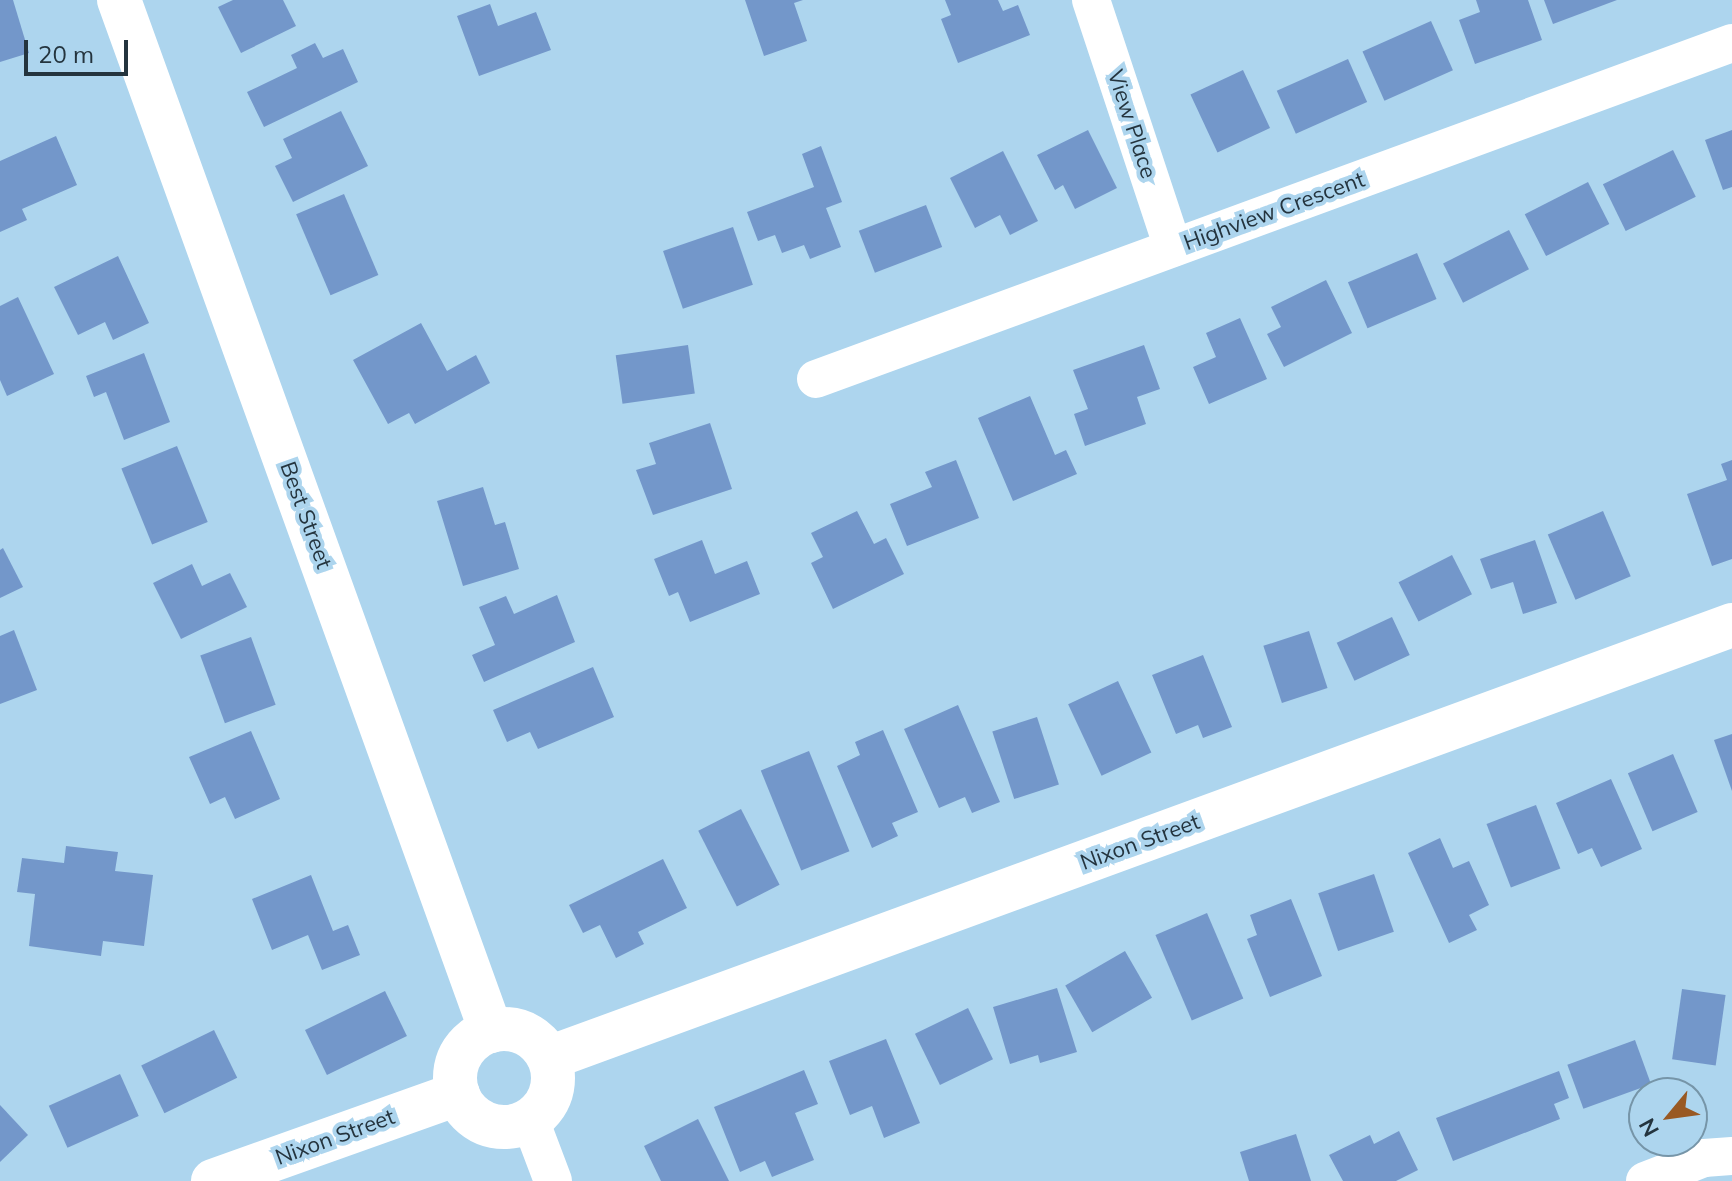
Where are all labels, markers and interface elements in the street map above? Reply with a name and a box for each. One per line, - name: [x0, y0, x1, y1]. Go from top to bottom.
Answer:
- scale bar: [28, 24, 132, 74]
- text: 20 m: [38, 39, 94, 69]
- street label: View Place: [1102, 66, 1162, 182]
- street label: Highview Crescent: [1180, 166, 1368, 256]
- street label: Best Street: [274, 458, 338, 572]
- street label: Nixon Street: [1077, 808, 1203, 876]
- north arrow: [1628, 1077, 1708, 1157]
- street label: Nixon Street: [272, 1103, 398, 1171]
- text: N: [1632, 1114, 1665, 1142]

